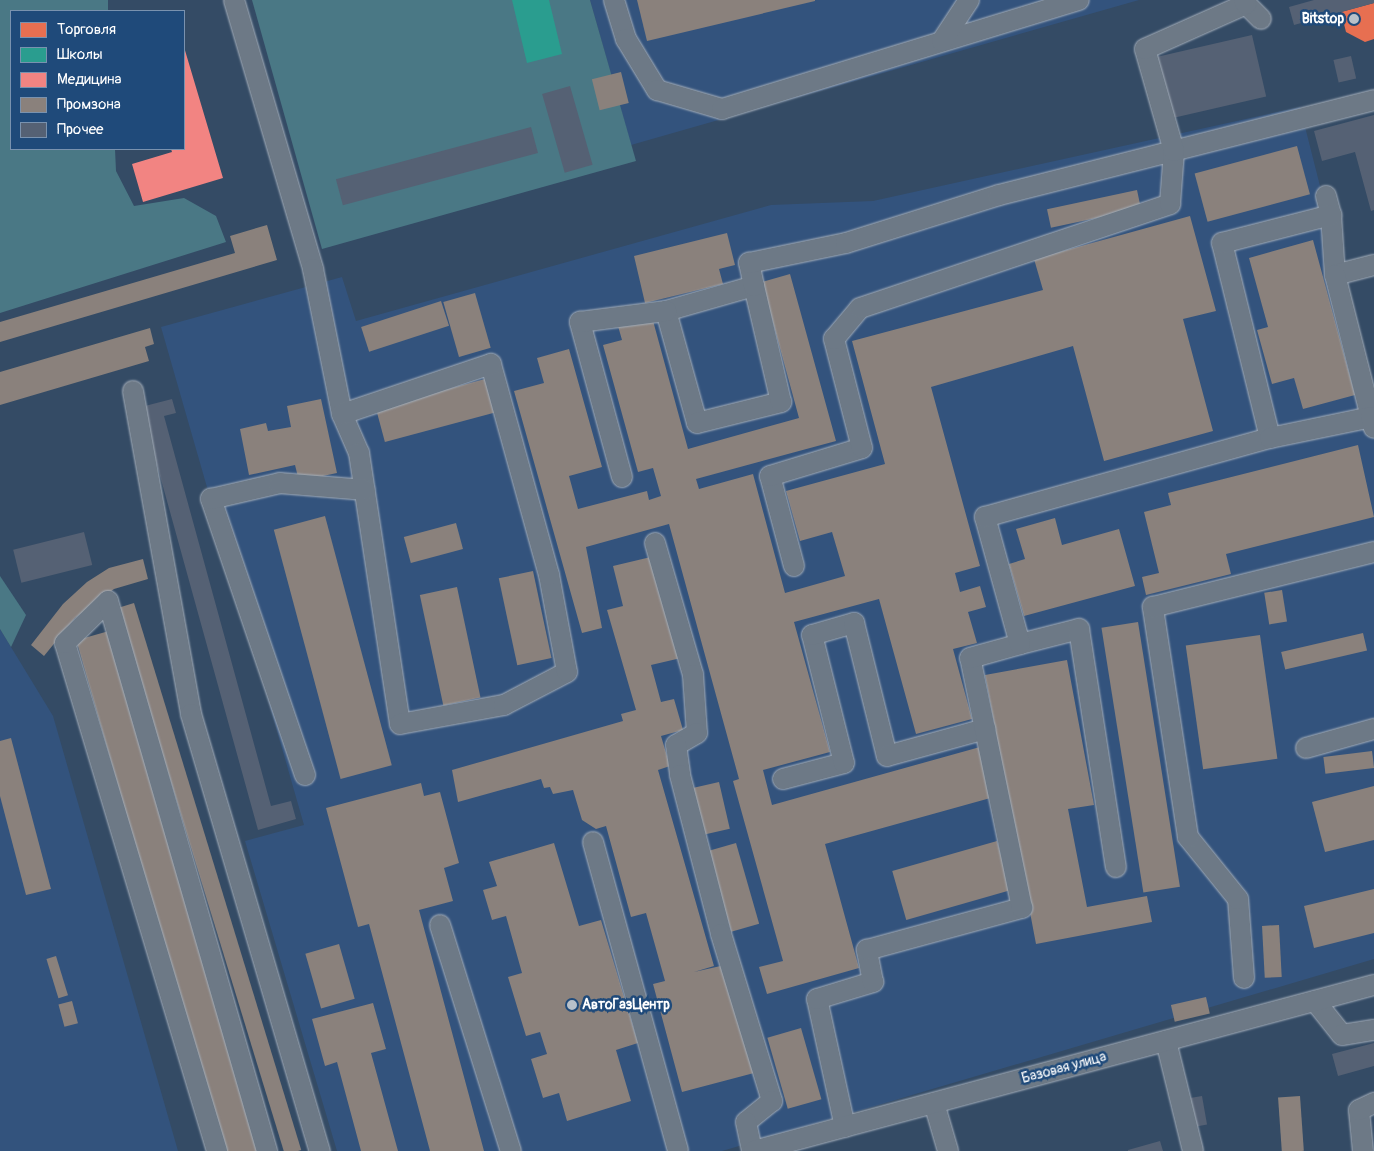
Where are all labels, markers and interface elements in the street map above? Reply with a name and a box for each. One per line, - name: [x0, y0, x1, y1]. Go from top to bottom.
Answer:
- legend: [10, 10, 185, 150]
- place label: Bitstop: [1302, 11, 1344, 27]
- marker: Bitstop: [1348, 13, 1360, 25]
- text: Торговля: [57, 20, 116, 39]
- text: Школы: [57, 45, 103, 64]
- text: Медицина: [57, 70, 121, 89]
- text: Промзона: [57, 95, 121, 114]
- text: Прочее: [57, 120, 104, 139]
- place label: АвтоГазЦентр: [582, 997, 670, 1013]
- marker: АвтоГазЦентр: [566, 999, 578, 1011]
- street label: Базовая улица: [1020, 1049, 1108, 1087]

